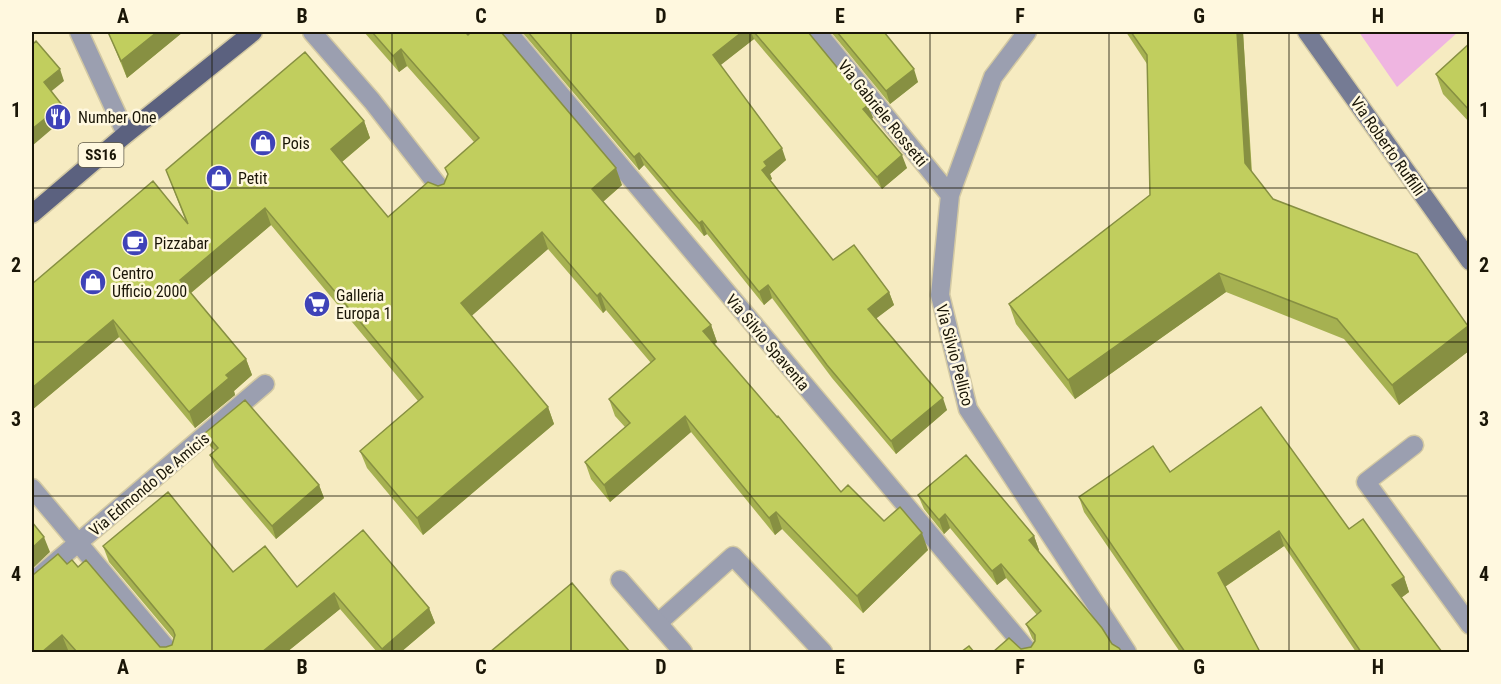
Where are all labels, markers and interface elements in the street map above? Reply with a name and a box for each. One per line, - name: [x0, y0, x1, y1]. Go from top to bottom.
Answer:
- text: A: [117, 4, 129, 28]
- text: B: [296, 4, 308, 28]
- text: C: [475, 4, 487, 28]
- text: D: [655, 4, 667, 28]
- text: E: [835, 4, 845, 28]
- text: F: [1015, 4, 1025, 28]
- text: G: [1193, 4, 1205, 28]
- text: H: [1372, 4, 1384, 28]
- street label: Via Gabriele Rossetti: [834, 56, 931, 170]
- street label: Via Roberto Ruffilli: [1346, 93, 1429, 199]
- text: 1: [11, 98, 21, 122]
- text: 1: [1479, 98, 1489, 122]
- restaurant icon: Number One: [43, 102, 73, 132]
- place label: Number One: [78, 108, 157, 127]
- shop icon: Pois: [248, 128, 278, 158]
- place label: Pois: [282, 134, 310, 153]
- road number: SS16: [78, 143, 124, 167]
- shop icon: Petit: [204, 163, 234, 193]
- place label: Petit: [238, 169, 268, 188]
- cafe icon: Pizzabar: [120, 228, 150, 258]
- place label: Pizzabar: [154, 234, 209, 253]
- text: 2: [11, 253, 21, 277]
- text: 2: [1479, 253, 1489, 277]
- place label: Centro Ufficio 2000: [112, 264, 187, 301]
- shop icon: Centro Ufficio 2000: [78, 267, 108, 297]
- place label: Galleria Europa 1: [336, 286, 391, 323]
- supermarket icon: Galleria Europa 1: [302, 289, 332, 319]
- street label: Via Silvio Spaventa: [722, 290, 813, 394]
- street label: Via Silvio Pellico: [932, 302, 977, 408]
- text: 3: [11, 407, 21, 431]
- text: 3: [1479, 407, 1489, 431]
- street label: Via Edmondo De Amicis: [85, 429, 213, 540]
- text: 4: [11, 562, 21, 586]
- text: 4: [1479, 562, 1489, 586]
- text: A: [117, 655, 129, 679]
- text: B: [296, 655, 308, 679]
- text: C: [475, 655, 487, 679]
- text: D: [655, 655, 667, 679]
- text: E: [835, 655, 845, 679]
- text: F: [1015, 655, 1025, 679]
- text: G: [1193, 655, 1205, 679]
- text: H: [1372, 655, 1384, 679]

